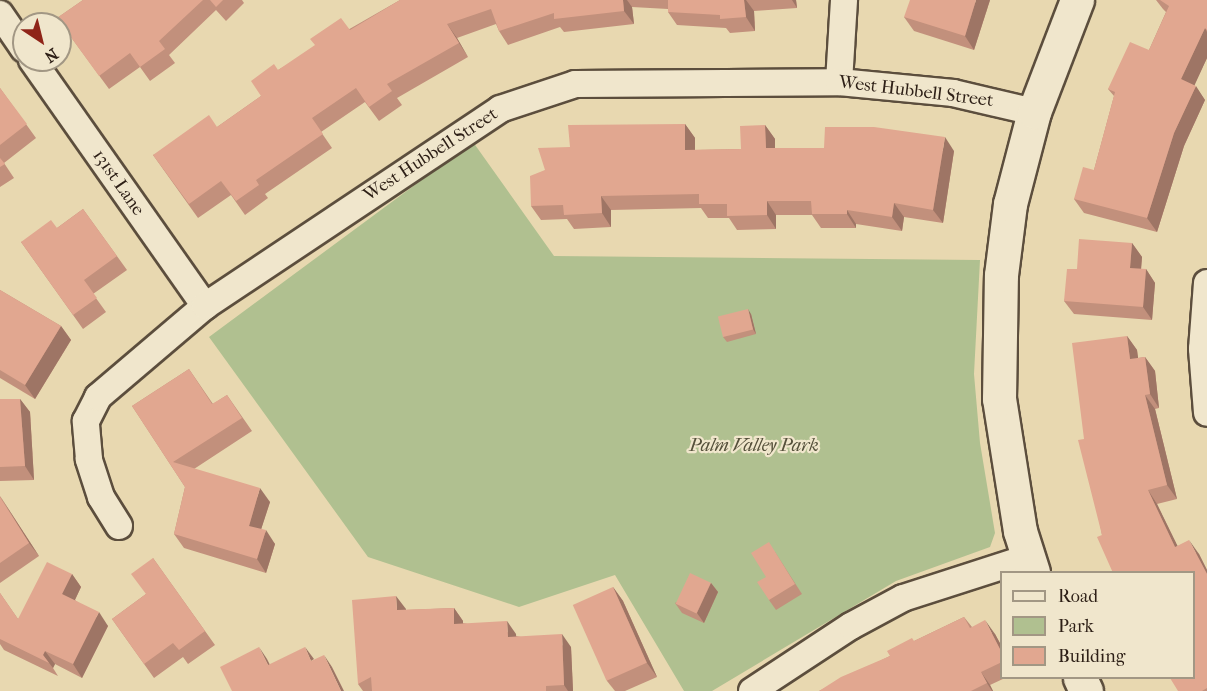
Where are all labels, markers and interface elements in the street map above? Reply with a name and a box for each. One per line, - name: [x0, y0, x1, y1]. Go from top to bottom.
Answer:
- north arrow: [12, 12, 72, 72]
- text: N: [41, 44, 62, 67]
- street label: West Hubbell Street: [838, 72, 994, 112]
- street label: West Hubbell Street: [360, 104, 502, 206]
- street label: 131st Lane: [87, 146, 149, 220]
- park label: Palm Valley Park: [689, 435, 819, 457]
- legend: [1000, 571, 1195, 679]
- text: Road: [1058, 586, 1098, 607]
- text: Park: [1058, 616, 1094, 637]
- text: Building: [1058, 646, 1125, 667]

